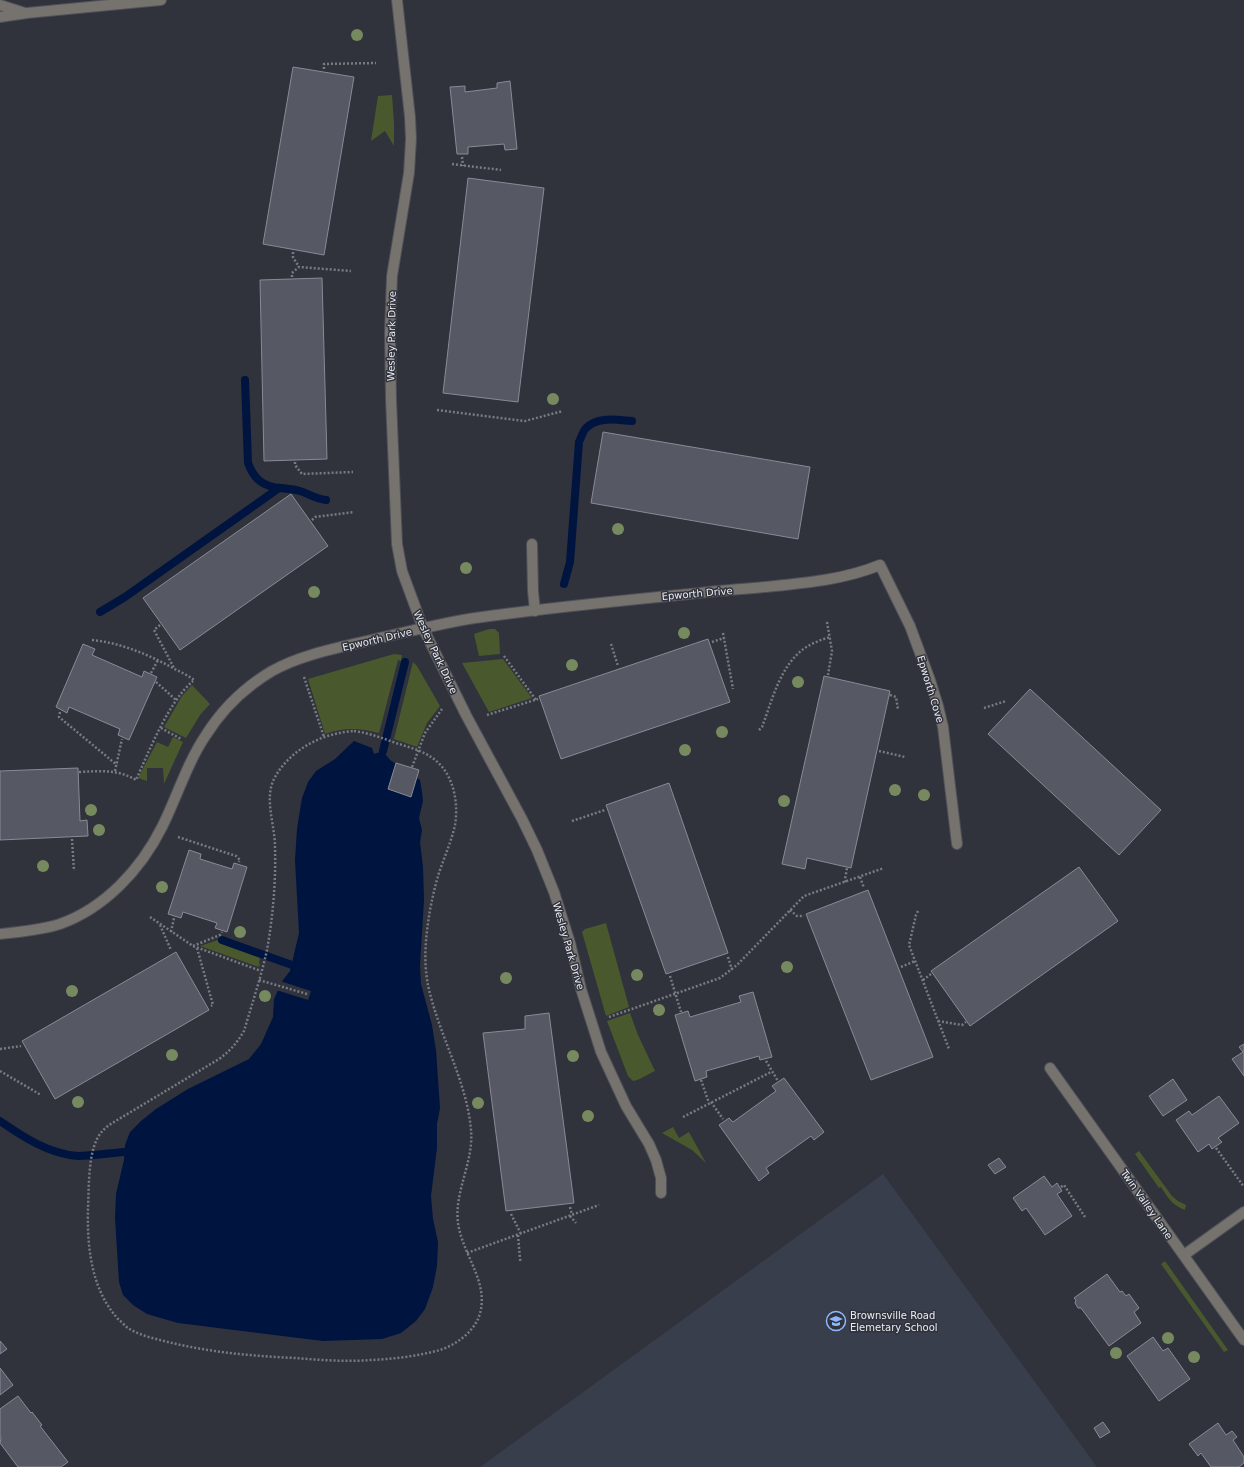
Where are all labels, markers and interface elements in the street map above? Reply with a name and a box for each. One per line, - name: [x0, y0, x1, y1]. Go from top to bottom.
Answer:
- street label: Wesley Park Drive: [385, 291, 398, 381]
- street label: Epworth Drive: [661, 585, 733, 602]
- street label: Wesley Park Drive: [412, 609, 460, 695]
- street label: Epworth Drive: [341, 626, 413, 653]
- street label: Epworth Cove: [915, 654, 946, 724]
- street label: Wesley Park Drive: [551, 901, 586, 991]
- street label: Twin Valley Lane: [1118, 1167, 1175, 1241]
- school or university icon: Brownsville Road Elemetary School: [825, 1310, 847, 1332]
- place label: Brownsville Road Elemetary School: [850, 1310, 938, 1333]

